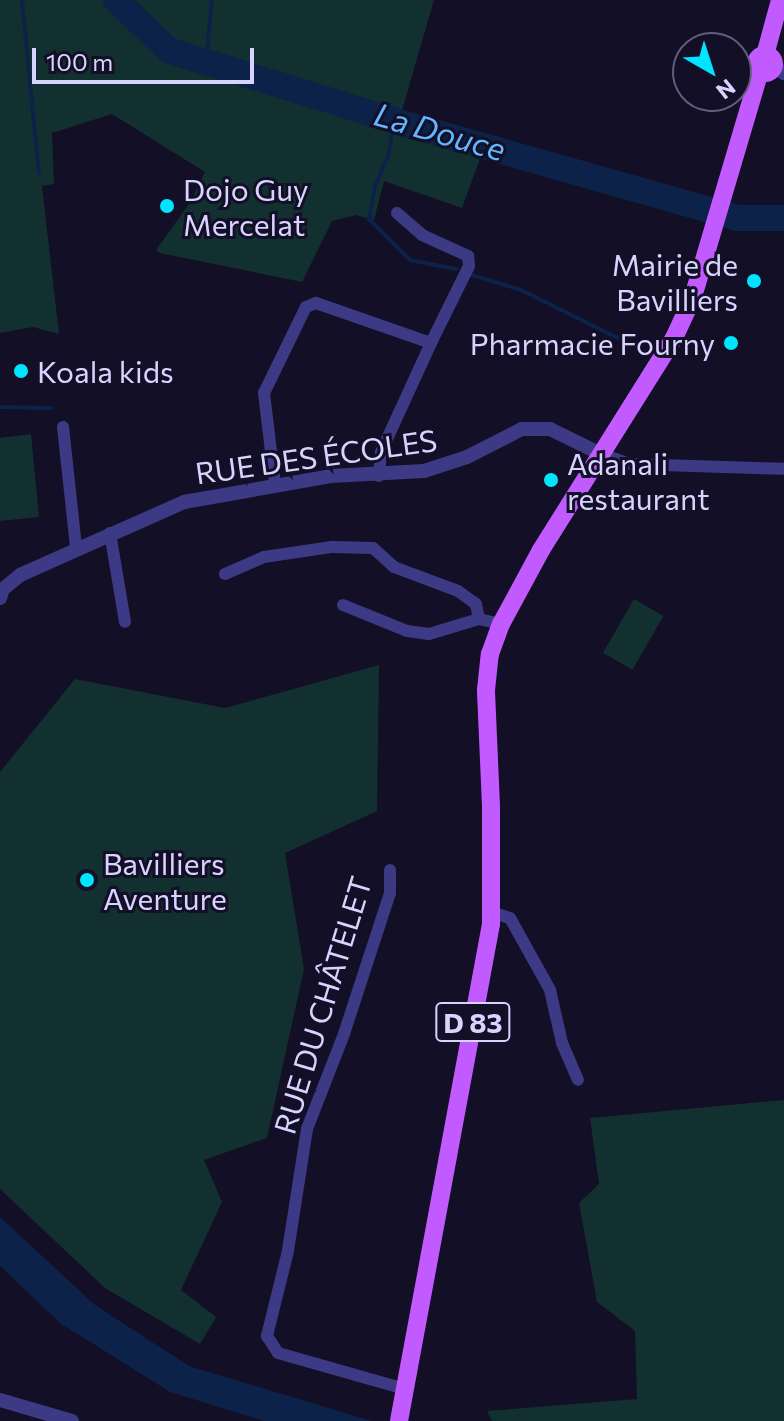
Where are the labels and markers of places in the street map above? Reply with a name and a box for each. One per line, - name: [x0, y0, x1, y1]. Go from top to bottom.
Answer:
- place label: Dojo Guy Mercelat: [183, 171, 309, 242]
- marker: Dojo Guy Mercelat: [158, 197, 176, 215]
- place label: Mairie de Bavilliers: [612, 246, 738, 316]
- marker: Mairie de Bavilliers: [745, 272, 763, 290]
- place label: Pharmacie Fourny: [470, 325, 715, 361]
- marker: Pharmacie Fourny: [722, 334, 740, 352]
- place label: Koala kids: [37, 353, 174, 389]
- marker: Koala kids: [12, 362, 30, 380]
- place label: Adanali restaurant: [567, 445, 709, 516]
- marker: Adanali restaurant: [542, 471, 560, 489]
- place label: Bavilliers Aventure: [103, 845, 227, 916]
- marker: Bavilliers Aventure: [78, 871, 96, 889]

